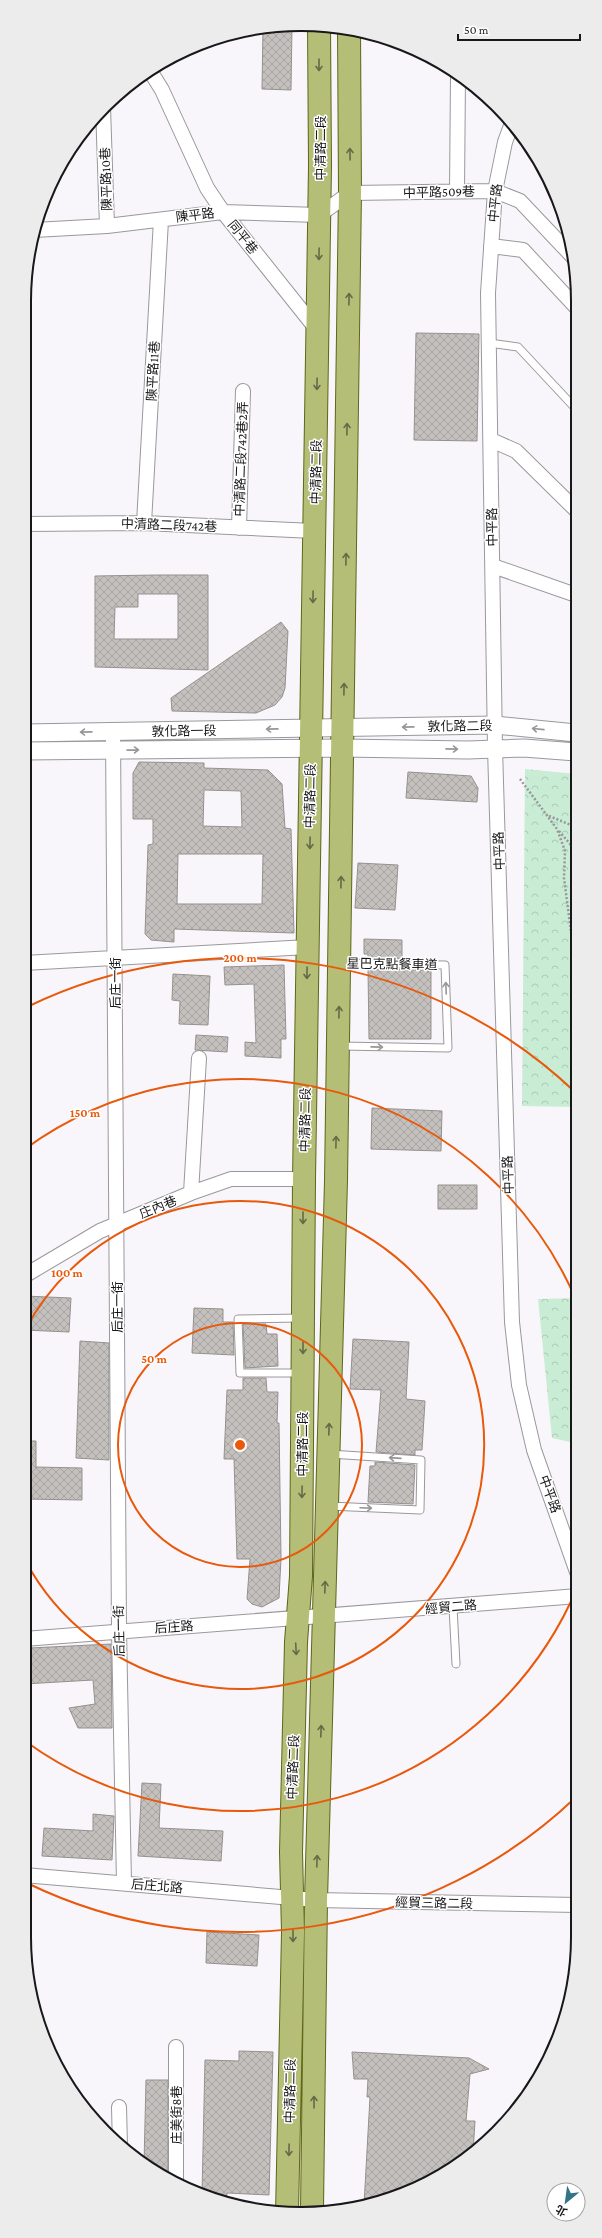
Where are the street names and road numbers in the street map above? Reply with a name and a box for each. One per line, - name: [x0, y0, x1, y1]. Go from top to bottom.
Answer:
- street label: 中清路二段: [313, 115, 328, 181]
- street label: 陳平路10巷: [97, 147, 115, 211]
- street label: 中平路: [486, 183, 504, 223]
- street label: 中平路509巷: [403, 184, 475, 200]
- street label: 陳平路: [175, 205, 215, 225]
- street label: 同平巷: [225, 217, 261, 257]
- street label: 陳平路11巷: [144, 340, 162, 402]
- street label: 中清路二段742巷2弄: [231, 401, 251, 517]
- street label: 中清路二段: [308, 439, 324, 505]
- street label: 中平路: [484, 507, 500, 547]
- street label: 中清路二段742巷: [121, 516, 217, 534]
- street label: 敦化路二段: [427, 718, 493, 734]
- street label: 敦化路一段: [151, 723, 217, 739]
- street label: 中清路二段: [302, 763, 318, 829]
- street label: 中平路: [491, 831, 507, 871]
- street label: 星巴克點餐車道: [346, 956, 438, 972]
- street label: 后庄一街: [108, 957, 123, 1009]
- street label: 中清路二段: [297, 1087, 313, 1153]
- street label: 中平路: [500, 1155, 516, 1195]
- street label: 庄內巷: [137, 1193, 179, 1221]
- street label: 后庄一街: [110, 1281, 125, 1333]
- street label: 中清路二段: [295, 1411, 310, 1477]
- street label: 中平路: [536, 1473, 564, 1515]
- street label: 經貿二路: [424, 1597, 478, 1617]
- street label: 后庄一街: [111, 1605, 127, 1657]
- street label: 后庄路: [154, 1618, 194, 1636]
- street label: 中清路二段: [284, 1734, 302, 1800]
- street label: 后庄北路: [130, 1876, 184, 1896]
- street label: 經貿三路二段: [395, 1895, 473, 1911]
- street label: 中清路二段: [282, 2058, 298, 2124]
- street label: 庄美街8巷: [169, 2086, 184, 2145]

